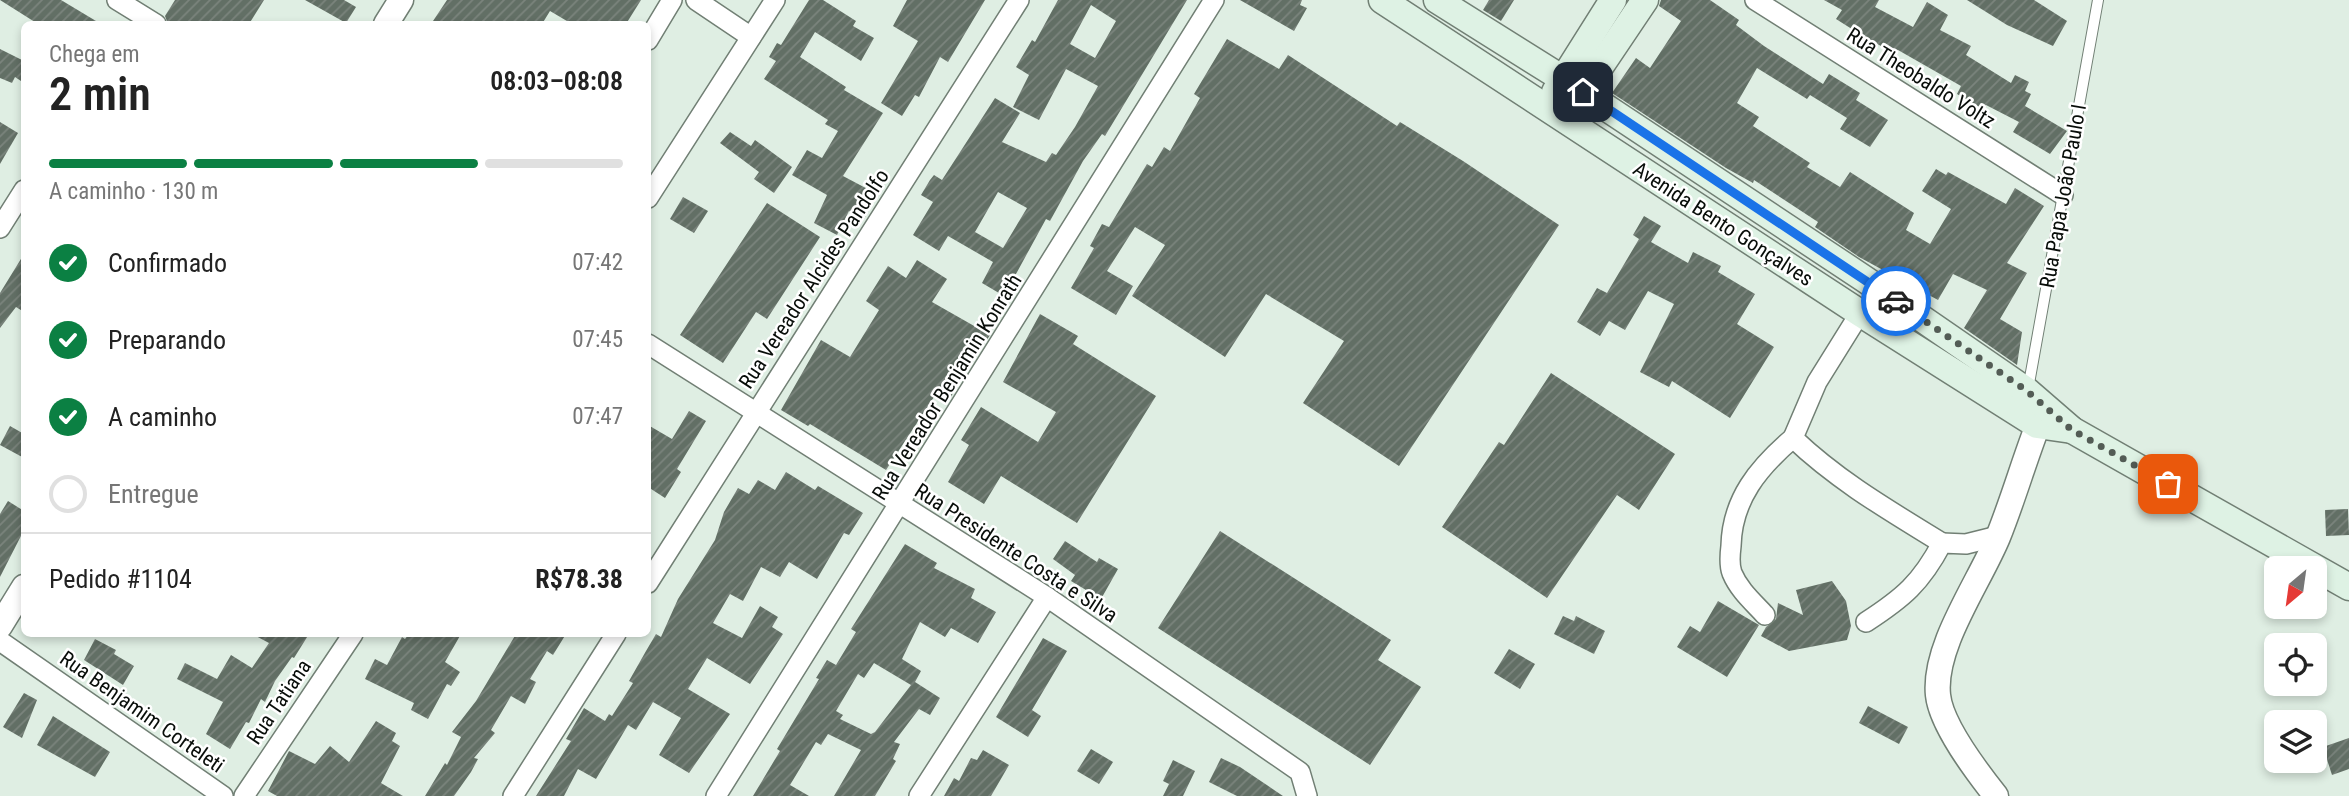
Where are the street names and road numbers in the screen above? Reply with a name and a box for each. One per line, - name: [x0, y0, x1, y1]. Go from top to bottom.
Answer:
- street label: Rua Theobaldo Voltz: [1842, 23, 2000, 133]
- street label: Rua Papa João Paulo I: [2035, 102, 2091, 290]
- street label: Avenida Bento Gonçalves: [1629, 157, 1817, 291]
- street label: Rua Vereador Alcides Pandolfo: [734, 165, 894, 393]
- street label: Rua Vereador Benjamin Konrath: [867, 270, 1027, 504]
- street label: Rua Presidente Costa e Silva: [910, 478, 1122, 628]
- street label: Rua Benjamim Corteleti: [55, 646, 229, 778]
- street label: Rua Tatiana: [242, 655, 316, 749]

